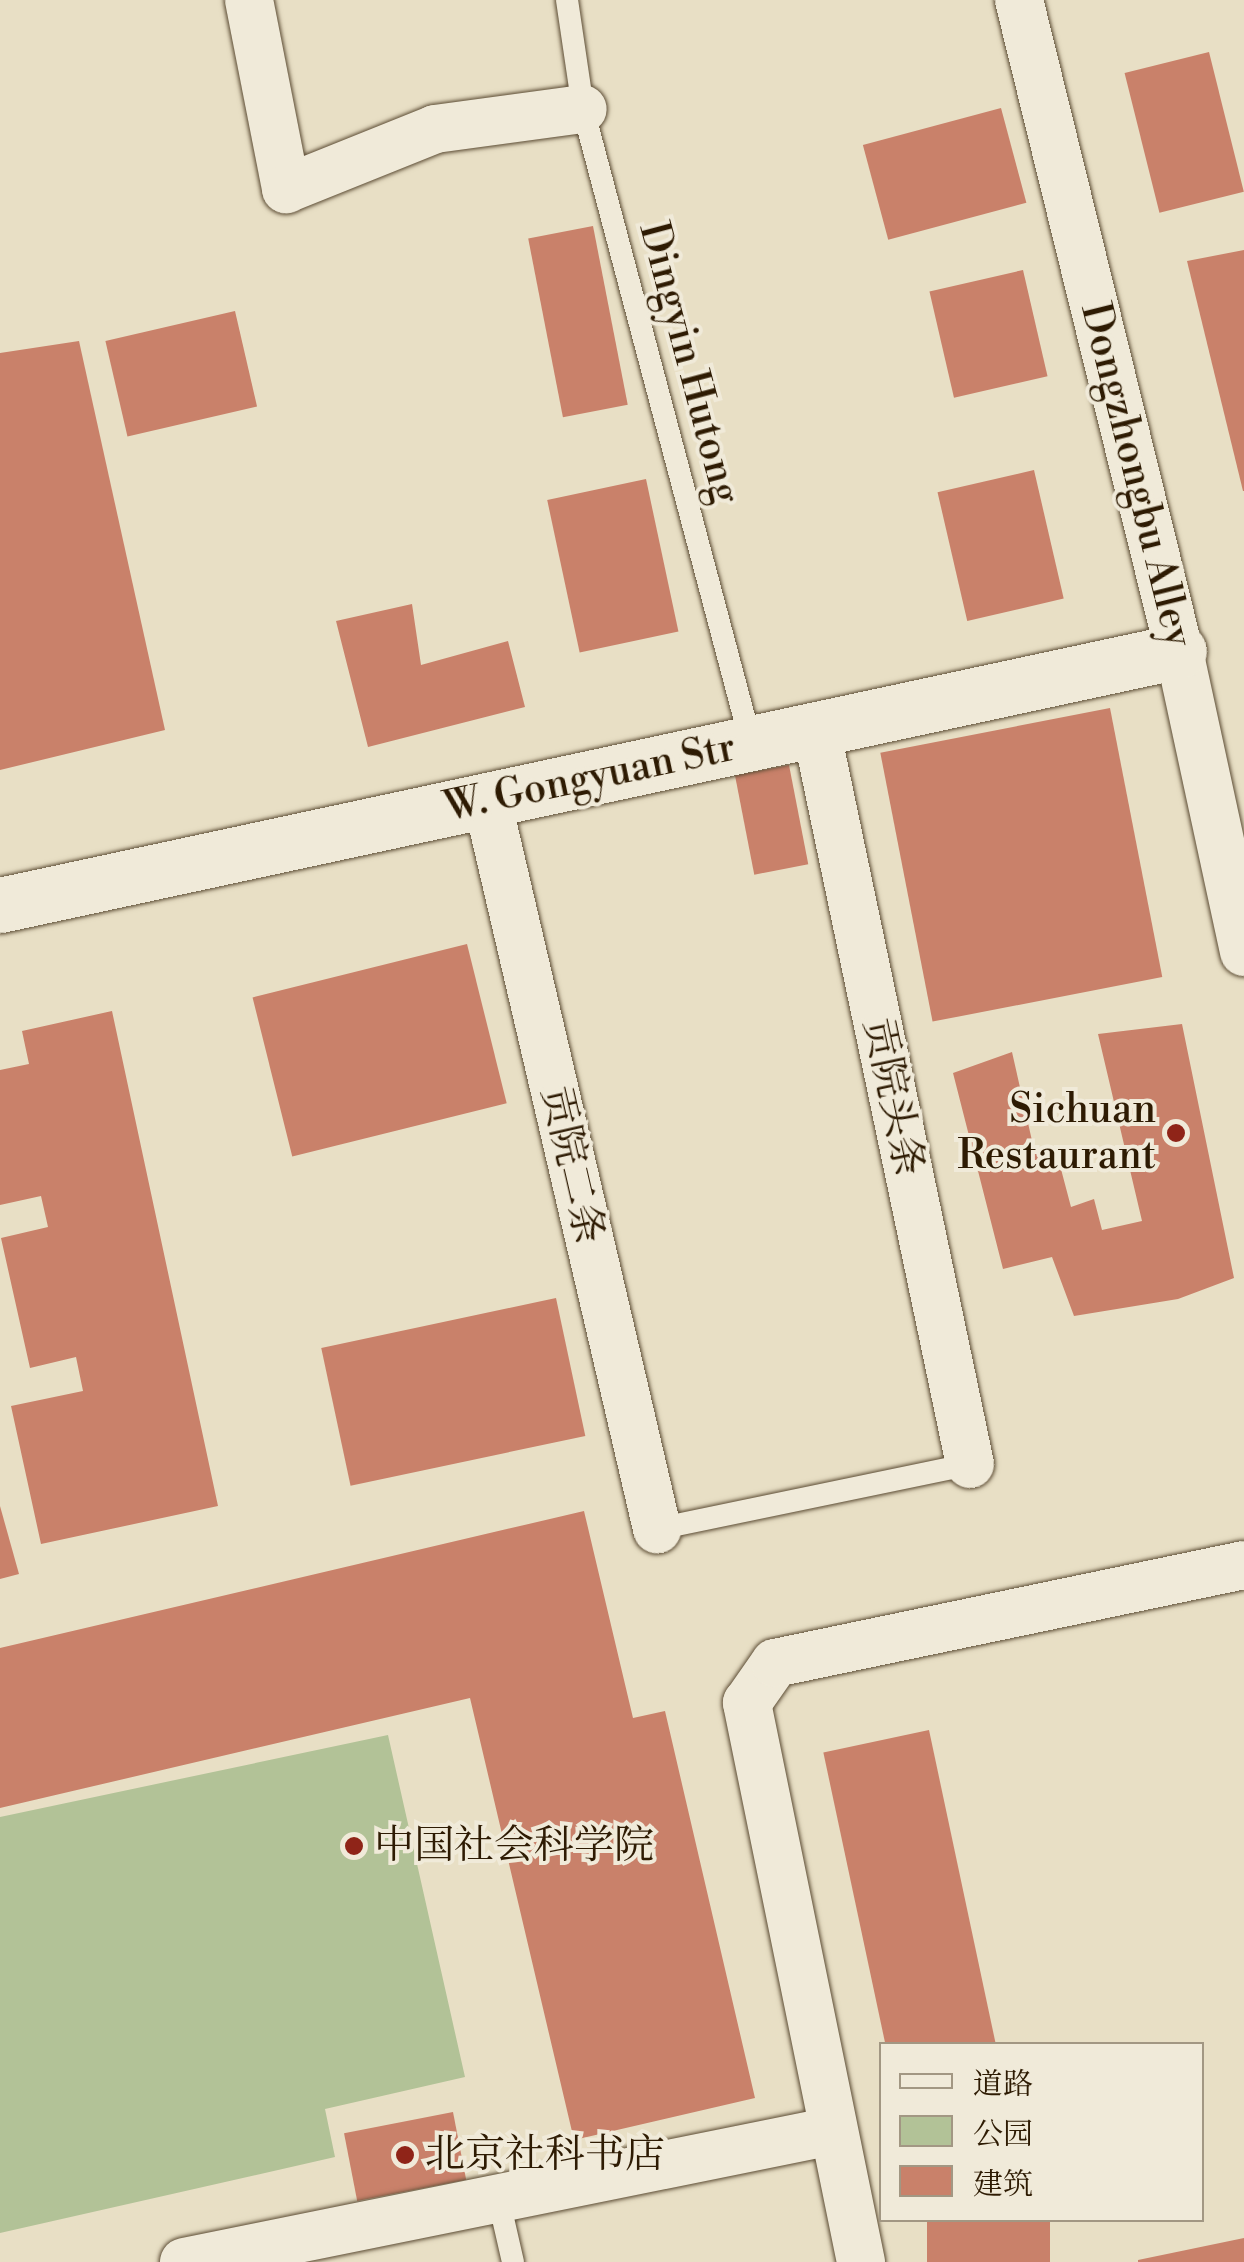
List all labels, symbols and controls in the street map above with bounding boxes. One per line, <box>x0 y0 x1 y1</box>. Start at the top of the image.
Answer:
street label: Dingyin Hutong <box>628 217 750 509</box>
street label: Dongzhongbu Alley <box>1070 298 1202 652</box>
street label: W. Gongyuan Str <box>440 724 740 832</box>
street label: 贡院头条 <box>853 1014 933 1180</box>
street label: 贡院二条 <box>531 1082 613 1248</box>
place label: Sichuan Restaurant <box>957 1086 1156 1180</box>
marker: Sichuan Restaurant <box>1165 1122 1187 1144</box>
place label: 中国社会科学院 <box>374 1822 654 1870</box>
marker: 中国社会科学院 <box>343 1835 365 1857</box>
legend <box>879 2042 1204 2222</box>
text: 道路 <box>973 2066 1033 2104</box>
text: 公园 <box>973 2116 1033 2154</box>
place label: 北京社科书店 <box>425 2131 665 2179</box>
marker: 北京社科书店 <box>394 2144 416 2166</box>
text: 建筑 <box>973 2166 1033 2204</box>

